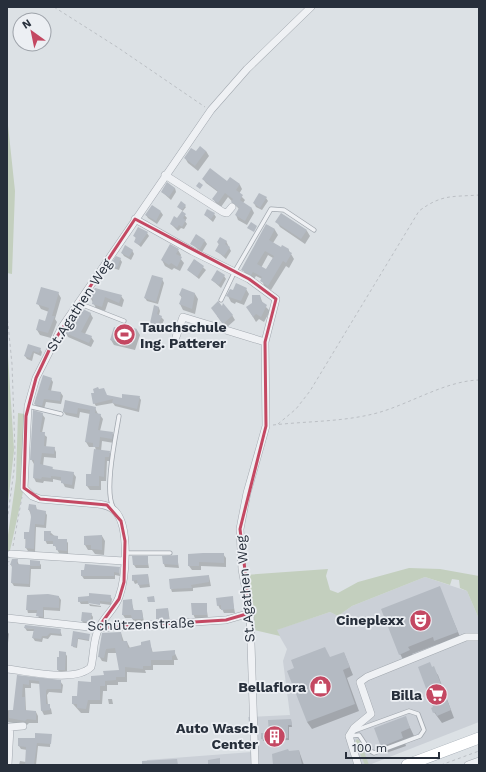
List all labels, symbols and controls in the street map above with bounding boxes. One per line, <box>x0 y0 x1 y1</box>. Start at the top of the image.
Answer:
north arrow <box>12 12 52 52</box>
text: N <box>20 16 34 32</box>
street label: St.Agathen Weg <box>43 255 115 354</box>
place label: Tauchschule Ing. Patterer <box>140 319 227 351</box>
sports icon: Tauchschule Ing. Patterer <box>111 322 137 348</box>
street label: St.Agathen Weg <box>232 534 258 643</box>
theatre icon: Cineplexx <box>407 607 433 633</box>
place label: Cineplexx <box>336 612 405 628</box>
street label: Schützenstraße <box>87 614 195 634</box>
shop icon: Bellaflora <box>308 674 334 700</box>
place label: Bellaflora <box>238 679 307 695</box>
supermarket icon: Billa <box>424 682 450 708</box>
place label: Billa <box>391 687 423 703</box>
place label: Auto Wasch Center <box>176 720 258 752</box>
building icon: Auto Wasch Center <box>261 723 287 749</box>
scale bar <box>346 734 439 760</box>
text: 100 m <box>352 741 387 755</box>

